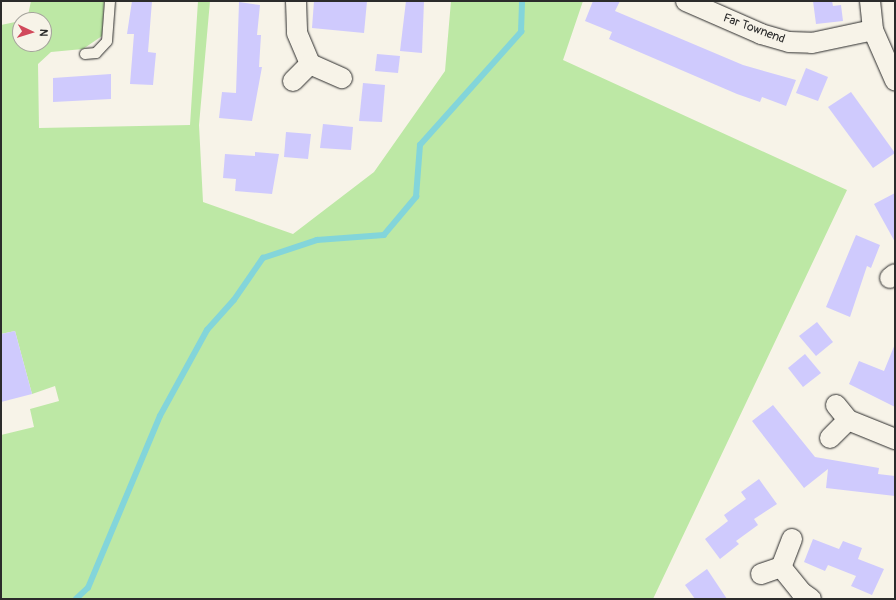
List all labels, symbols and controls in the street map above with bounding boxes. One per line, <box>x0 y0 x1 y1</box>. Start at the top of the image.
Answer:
street label: Far Townend <box>721 11 787 47</box>
north arrow <box>12 12 52 52</box>
text: N <box>37 29 50 37</box>

